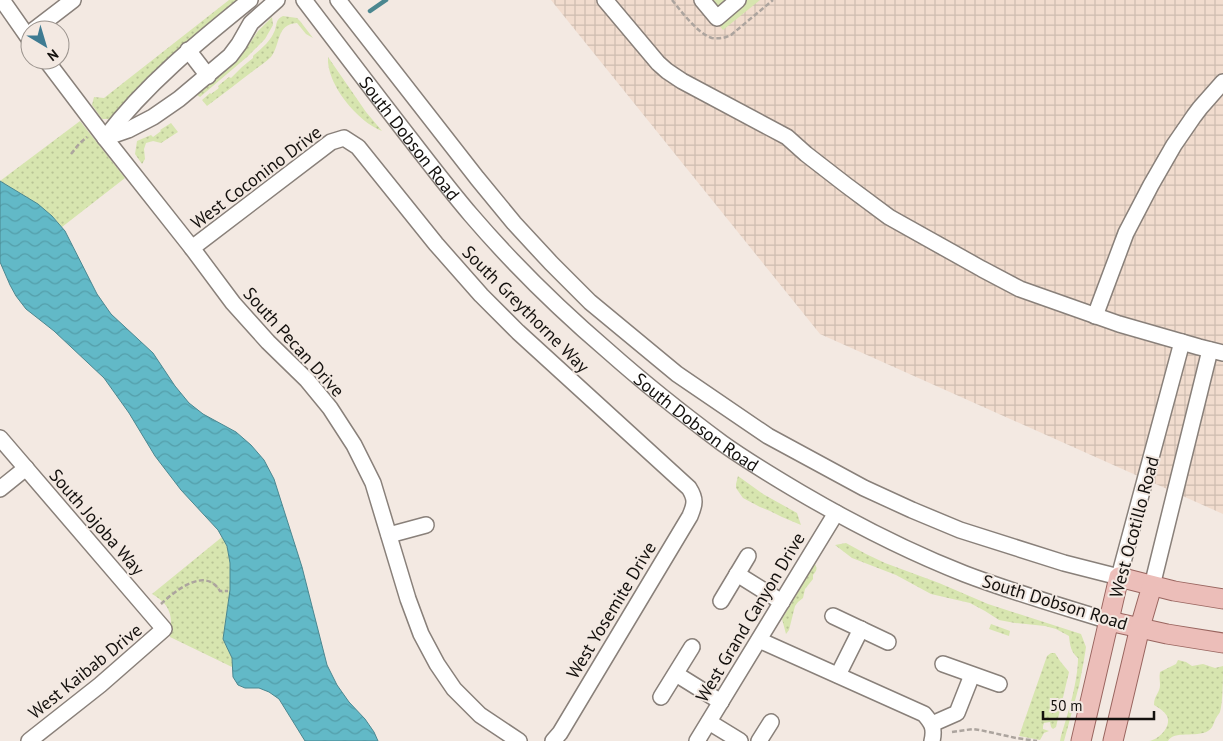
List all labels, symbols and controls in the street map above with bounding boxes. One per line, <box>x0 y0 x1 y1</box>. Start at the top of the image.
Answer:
north arrow <box>20 20 70 70</box>
text: N <box>44 45 62 65</box>
street label: South Dobson Road <box>355 71 465 205</box>
street label: West Coconino Drive <box>186 120 326 234</box>
street label: South Greythorne Way <box>458 241 595 378</box>
street label: South Pecan Drive <box>239 282 349 402</box>
street label: South Dobson Road <box>629 367 763 476</box>
street label: West Ocotillo Road <box>1104 454 1164 600</box>
street label: South Jojoba Way <box>44 464 150 580</box>
street label: West Grand Canyon Drive <box>690 528 810 706</box>
street label: West Yosemite Drive <box>561 537 661 683</box>
street label: South Dobson Road <box>980 569 1130 635</box>
street label: West Kaibab Drive <box>24 618 146 724</box>
scale bar <box>1043 688 1154 720</box>
text: 50 m <box>1050 696 1083 715</box>

